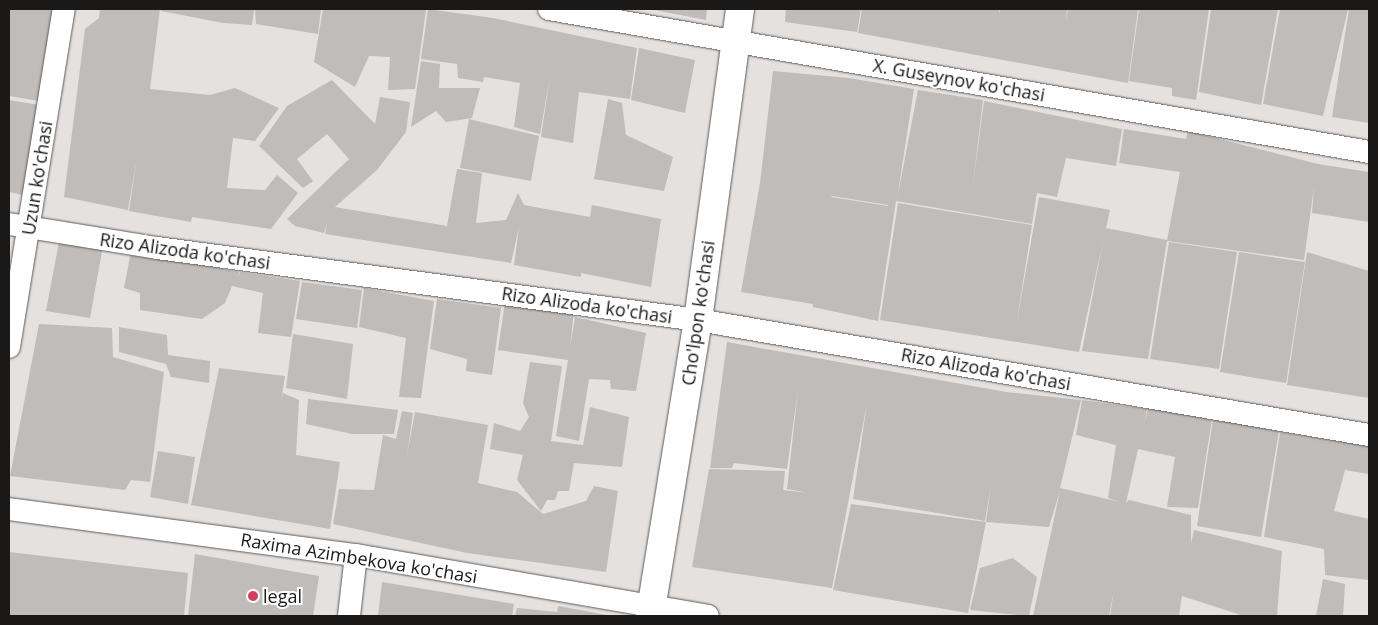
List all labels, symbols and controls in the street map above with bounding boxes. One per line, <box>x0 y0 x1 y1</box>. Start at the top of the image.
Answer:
street label: X. Guseynov ko'chasi <box>871 54 1047 106</box>
street label: Uzun ko'chasi <box>17 119 57 237</box>
street label: Rizo Alizoda ko'chasi <box>98 228 272 274</box>
street label: Cho'lpon ko'chasi <box>677 239 719 387</box>
street label: Rizo Alizoda ko'chasi <box>500 282 674 328</box>
street label: Rizo Alizoda ko'chasi <box>899 343 1073 395</box>
street label: Raxima Azimbekova ko'chasi <box>239 529 479 587</box>
place label: legal <box>263 585 302 607</box>
marker: legal <box>247 590 259 602</box>

